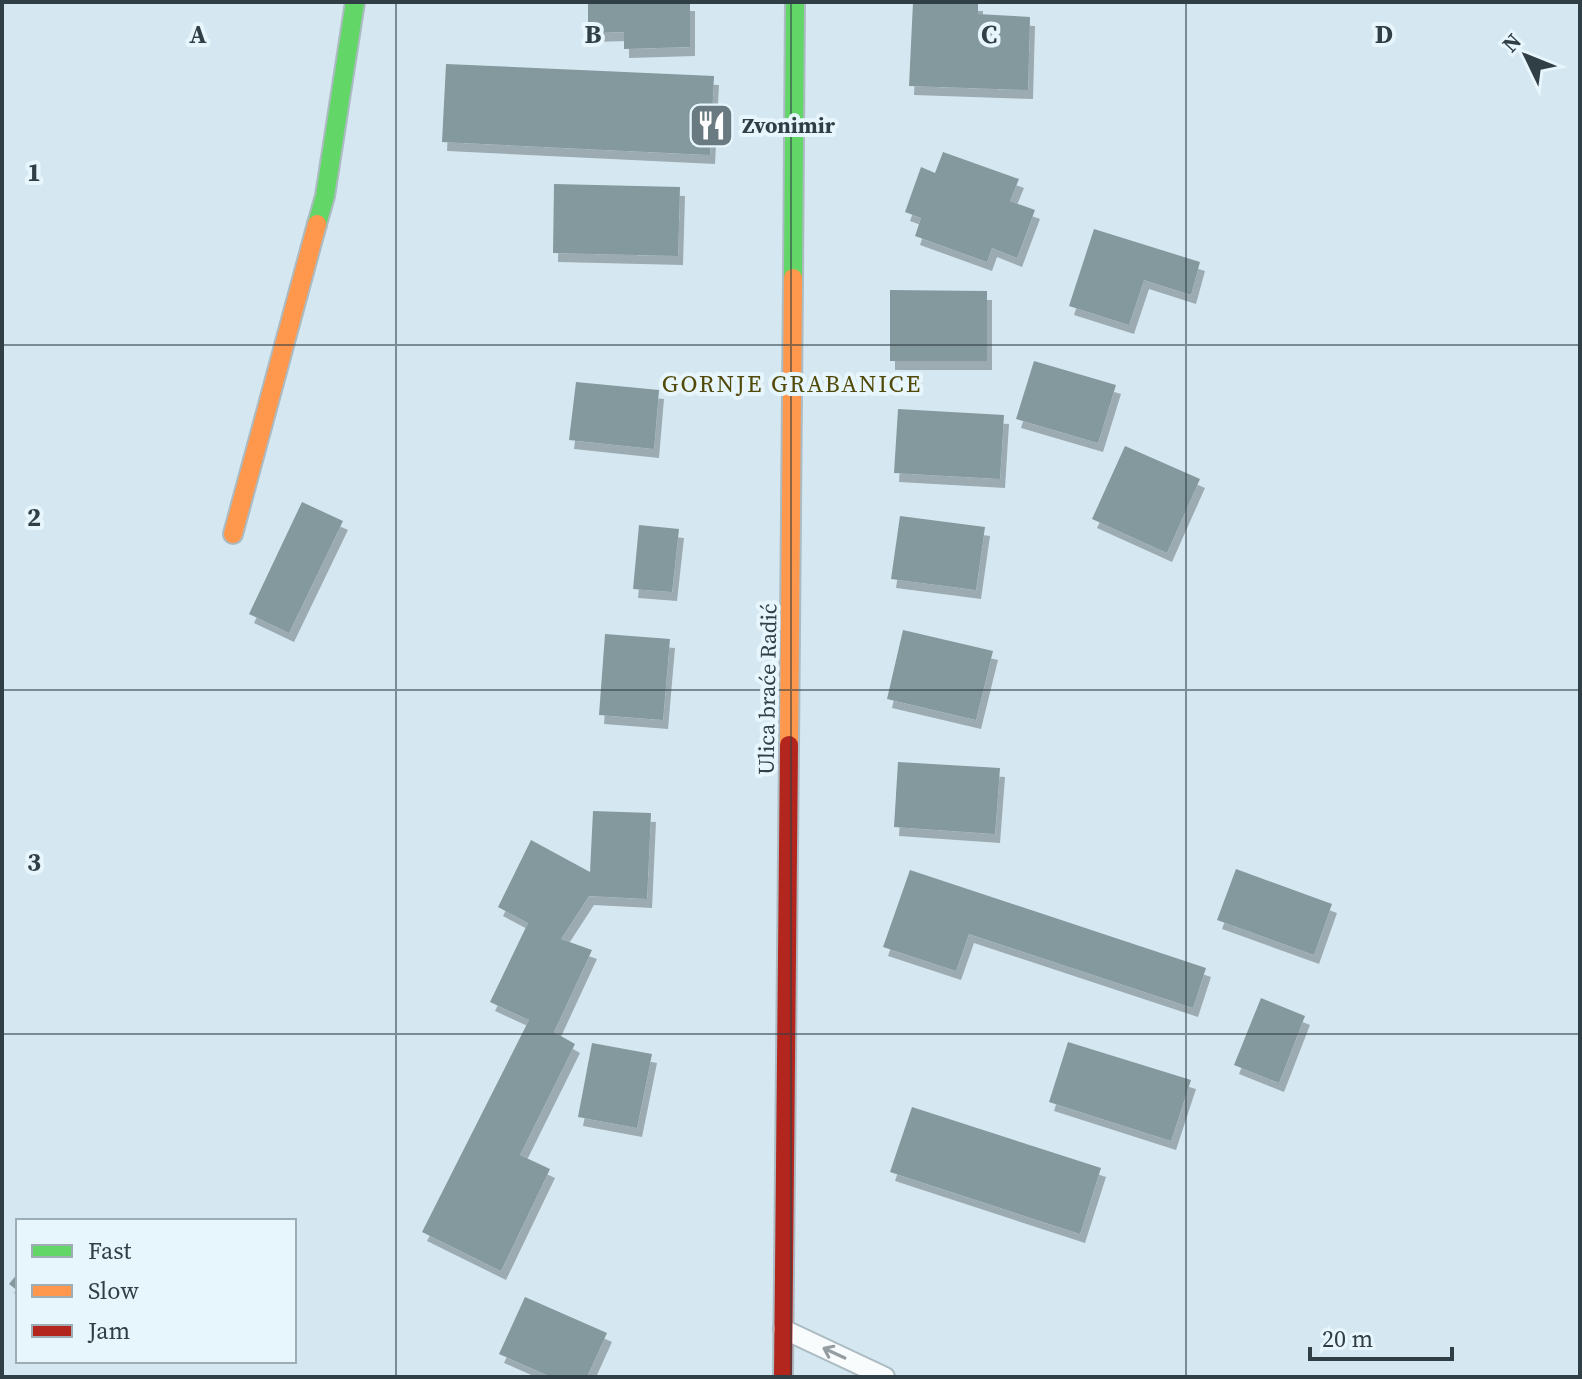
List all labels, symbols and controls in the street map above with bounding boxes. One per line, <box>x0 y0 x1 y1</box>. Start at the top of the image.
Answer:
text: A <box>189 16 207 52</box>
text: B <box>585 16 602 52</box>
text: C <box>981 16 997 52</box>
text: D <box>1375 16 1393 52</box>
north arrow <box>1486 16 1566 96</box>
text: N <box>1495 26 1528 58</box>
restaurant icon: Zvonimir <box>687 101 735 149</box>
place label: Zvonimir <box>742 110 836 140</box>
text: 1 <box>27 154 41 190</box>
district label: GORNJE GRABANICE <box>662 367 922 400</box>
text: 2 <box>27 499 41 535</box>
street label: Ulica braće Radić <box>751 603 783 775</box>
text: 3 <box>27 844 41 880</box>
legend <box>16 1219 296 1363</box>
text: Fast <box>88 1234 132 1267</box>
text: Slow <box>88 1274 139 1307</box>
scale bar <box>1310 1311 1452 1361</box>
text: Jam <box>87 1314 130 1347</box>
text: 20 m <box>1322 1322 1373 1355</box>
one-way arrow <box>822 1345 846 1360</box>

